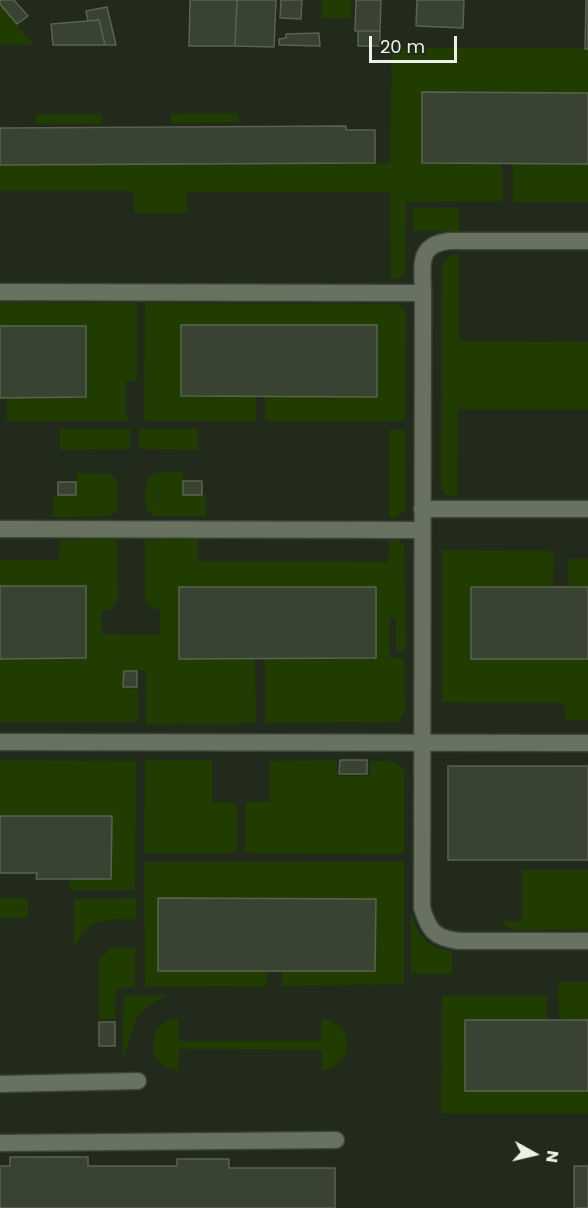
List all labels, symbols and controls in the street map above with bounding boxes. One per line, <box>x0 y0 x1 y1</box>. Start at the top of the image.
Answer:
scale bar <box>372 24 460 62</box>
text: 20 m <box>380 34 425 59</box>
north arrow <box>504 1124 564 1184</box>
text: N <box>540 1149 565 1164</box>

